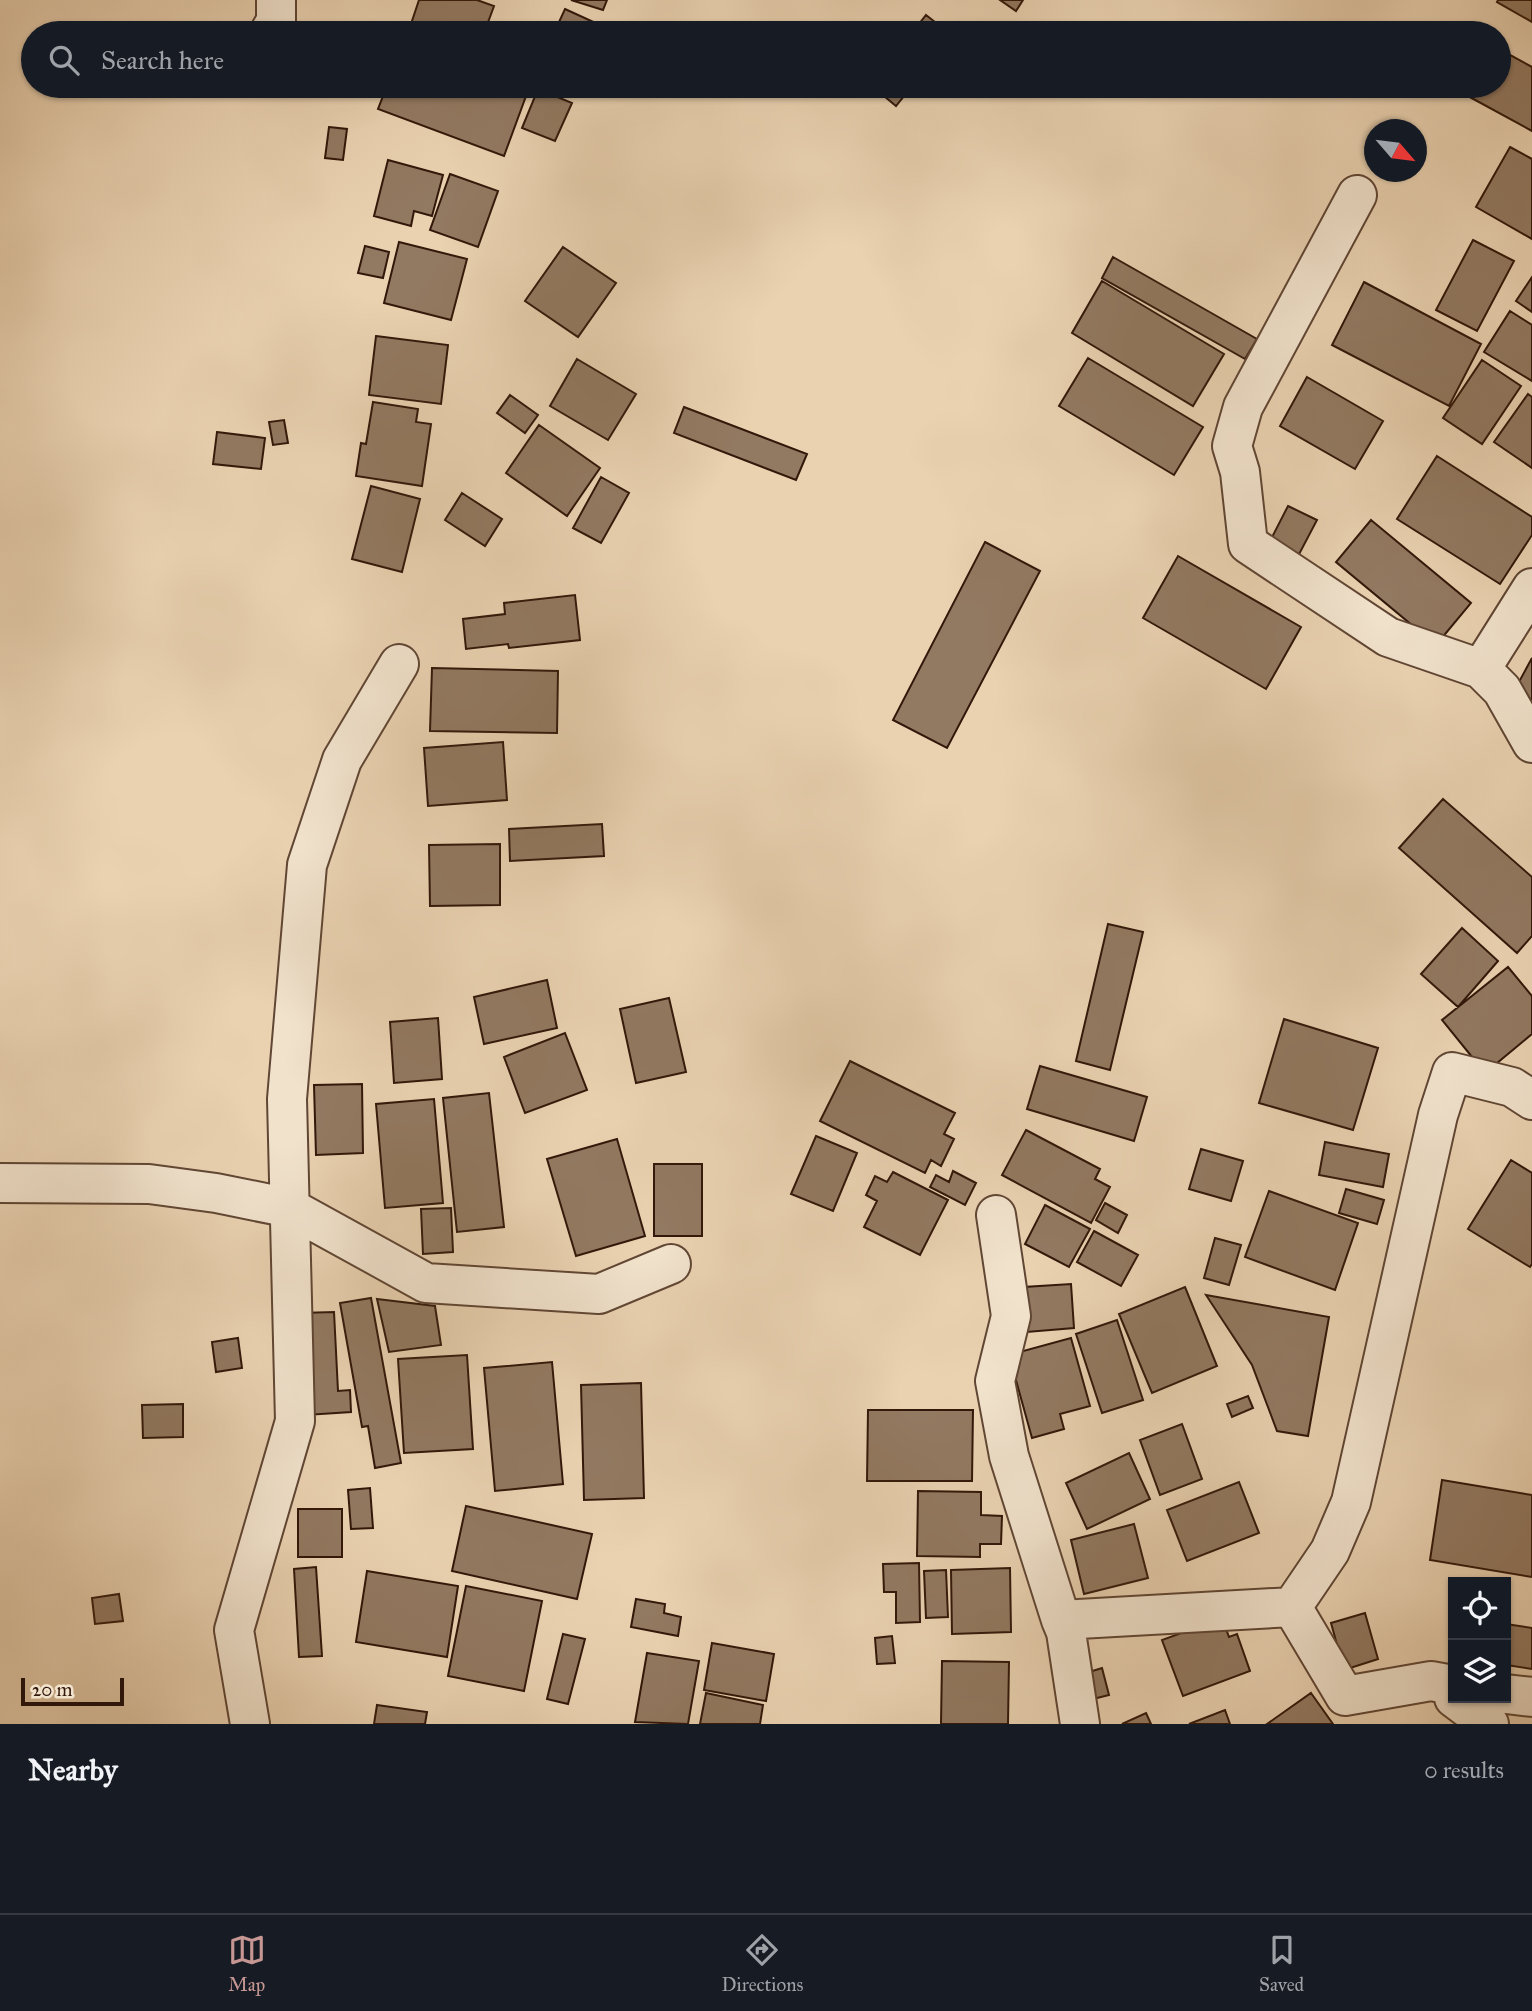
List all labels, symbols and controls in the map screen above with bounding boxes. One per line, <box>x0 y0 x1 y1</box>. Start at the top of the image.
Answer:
search box <box>21 21 1511 98</box>
icon: search <box>45 41 83 79</box>
text: Search here <box>101 44 224 76</box>
north arrow <box>1364 119 1427 182</box>
map controls <box>1448 1577 1511 1703</box>
button: locate <box>1448 1577 1511 1640</box>
button: layers <box>1448 1640 1511 1703</box>
scale bar <box>21 1675 124 1707</box>
text: 20 m <box>32 1678 73 1701</box>
text: Nearby <box>28 1752 118 1788</box>
text: 0 results <box>1424 1756 1504 1784</box>
tab: Map <box>228 1931 266 1996</box>
tab: Directions <box>721 1931 803 1996</box>
tab: Saved <box>1259 1931 1304 1996</box>

